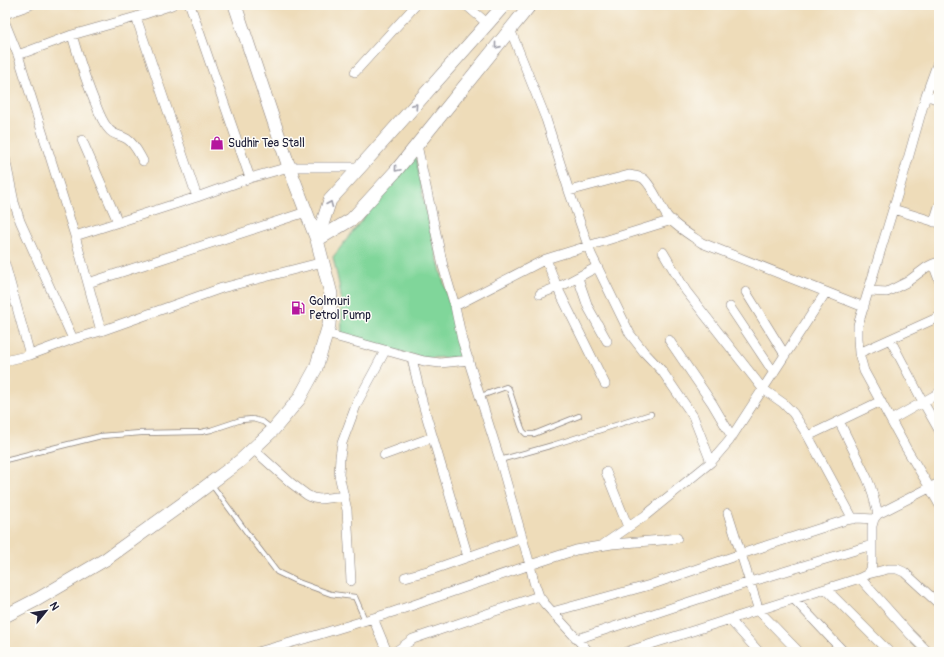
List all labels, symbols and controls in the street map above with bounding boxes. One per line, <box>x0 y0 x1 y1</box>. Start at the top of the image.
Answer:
one-way arrow <box>494 41 501 49</box>
one-way arrow <box>410 103 418 111</box>
shop icon: Sudhir Tea Stall <box>209 135 225 151</box>
place label: Sudhir Tea Stall <box>228 136 305 151</box>
one-way arrow <box>395 164 402 171</box>
one-way arrow <box>325 200 333 207</box>
place label: Golmuri Petrol Pump <box>309 294 371 323</box>
fuel station icon: Golmuri Petrol Pump <box>290 300 306 316</box>
north arrow <box>26 591 66 631</box>
text: N <box>47 600 62 613</box>

